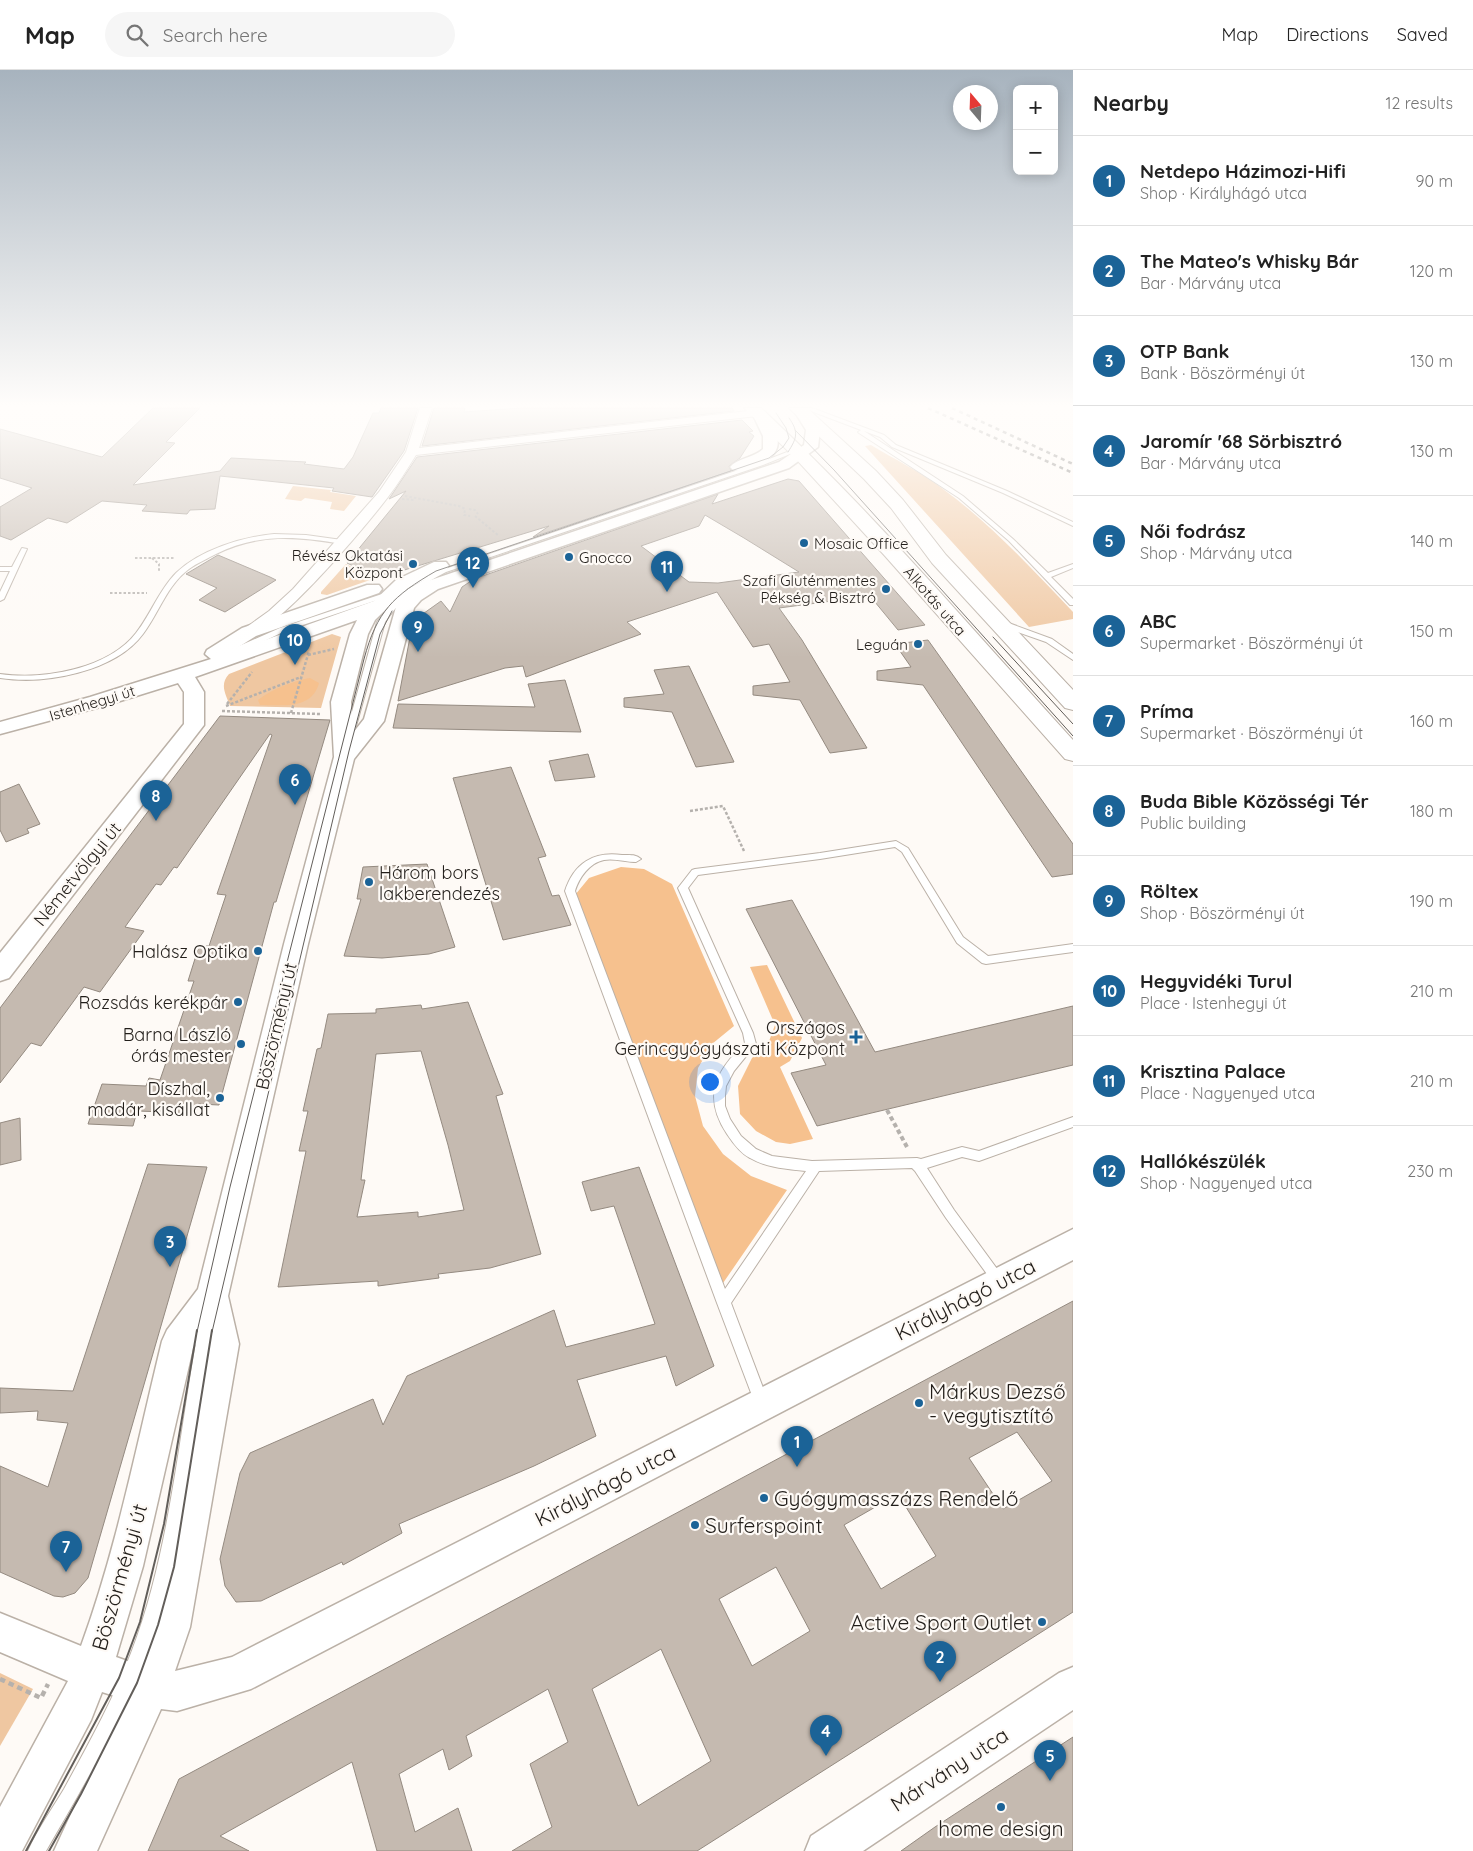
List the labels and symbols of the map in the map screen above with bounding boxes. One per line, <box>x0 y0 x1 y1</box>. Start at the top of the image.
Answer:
north arrow <box>953 85 998 130</box>
place label: Mosaic Office <box>814 534 909 553</box>
marker: Mosaic Office <box>798 537 810 549</box>
place label: Révész Oktatási Központ <box>292 546 403 582</box>
pin: 12 <box>457 547 489 588</box>
place label: Gnocco <box>579 548 632 567</box>
marker: Gnocco <box>563 551 575 563</box>
pin: 11 <box>651 551 683 592</box>
marker: Révész Oktatási Központ <box>407 558 419 570</box>
street label: Alkotás utca <box>900 562 970 640</box>
place label: Szafi Gluténmentes Pékség & Bisztró <box>743 571 876 607</box>
marker: Szafi Gluténmentes Pékség & Bisztró <box>880 583 892 595</box>
pin: 9 <box>402 611 434 652</box>
pin: 10 <box>279 624 311 665</box>
place label: Leguán <box>856 635 908 654</box>
marker: Leguán <box>912 638 924 650</box>
street label: Istenhegyi út <box>47 681 137 725</box>
pin: 6 <box>279 764 311 805</box>
pin: 8 <box>140 780 172 821</box>
street label: Németvölgyi út <box>28 817 126 931</box>
place label: Három bors lakberendezés <box>379 861 500 905</box>
marker: Három bors lakberendezés <box>363 876 375 888</box>
place label: Halász Optika <box>132 940 248 963</box>
marker: Halász Optika <box>252 945 264 957</box>
street label: Böszörményi út <box>250 960 302 1092</box>
place label: Rozsdás kerékpár <box>79 991 228 1014</box>
marker: Rozsdás kerékpár <box>232 996 244 1008</box>
place label: Országos Gerincgyógyászati Központ <box>615 1016 845 1060</box>
place label: Barna László órás mester <box>123 1023 231 1067</box>
marker: Országos Gerincgyógyászati Központ <box>849 1030 863 1044</box>
marker: Barna László órás mester <box>235 1038 247 1050</box>
your location <box>697 1069 723 1095</box>
place label: Díszhal, madár, kisállat <box>87 1077 210 1121</box>
marker: Díszhal, madár, kisállat <box>214 1092 226 1104</box>
pin: 3 <box>154 1226 186 1267</box>
street label: Királyhágó utca <box>890 1252 1040 1346</box>
place label: Márkus Dezső - vegytisztító <box>929 1378 1066 1428</box>
marker: Márkus Dezső - vegytisztító <box>913 1397 925 1409</box>
pin: 1 <box>781 1426 813 1467</box>
street label: Királyhágó utca <box>530 1438 680 1532</box>
place label: Gyógymasszázs Rendelő <box>774 1485 1018 1511</box>
marker: Gyógymasszázs Rendelő <box>758 1492 770 1504</box>
street label: Böszörményi út <box>86 1501 152 1653</box>
place label: Surferspoint <box>705 1512 823 1538</box>
marker: Surferspoint <box>689 1519 701 1531</box>
pin: 7 <box>50 1531 82 1572</box>
place label: Active Sport Outlet <box>850 1609 1032 1635</box>
marker: Active Sport Outlet <box>1036 1616 1048 1628</box>
pin: 2 <box>924 1641 956 1682</box>
pin: 4 <box>810 1715 842 1756</box>
street label: Márvány utca <box>885 1721 1013 1817</box>
pin: 5 <box>1034 1740 1066 1781</box>
marker: home design <box>995 1801 1007 1813</box>
place label: home design <box>938 1815 1064 1841</box>

